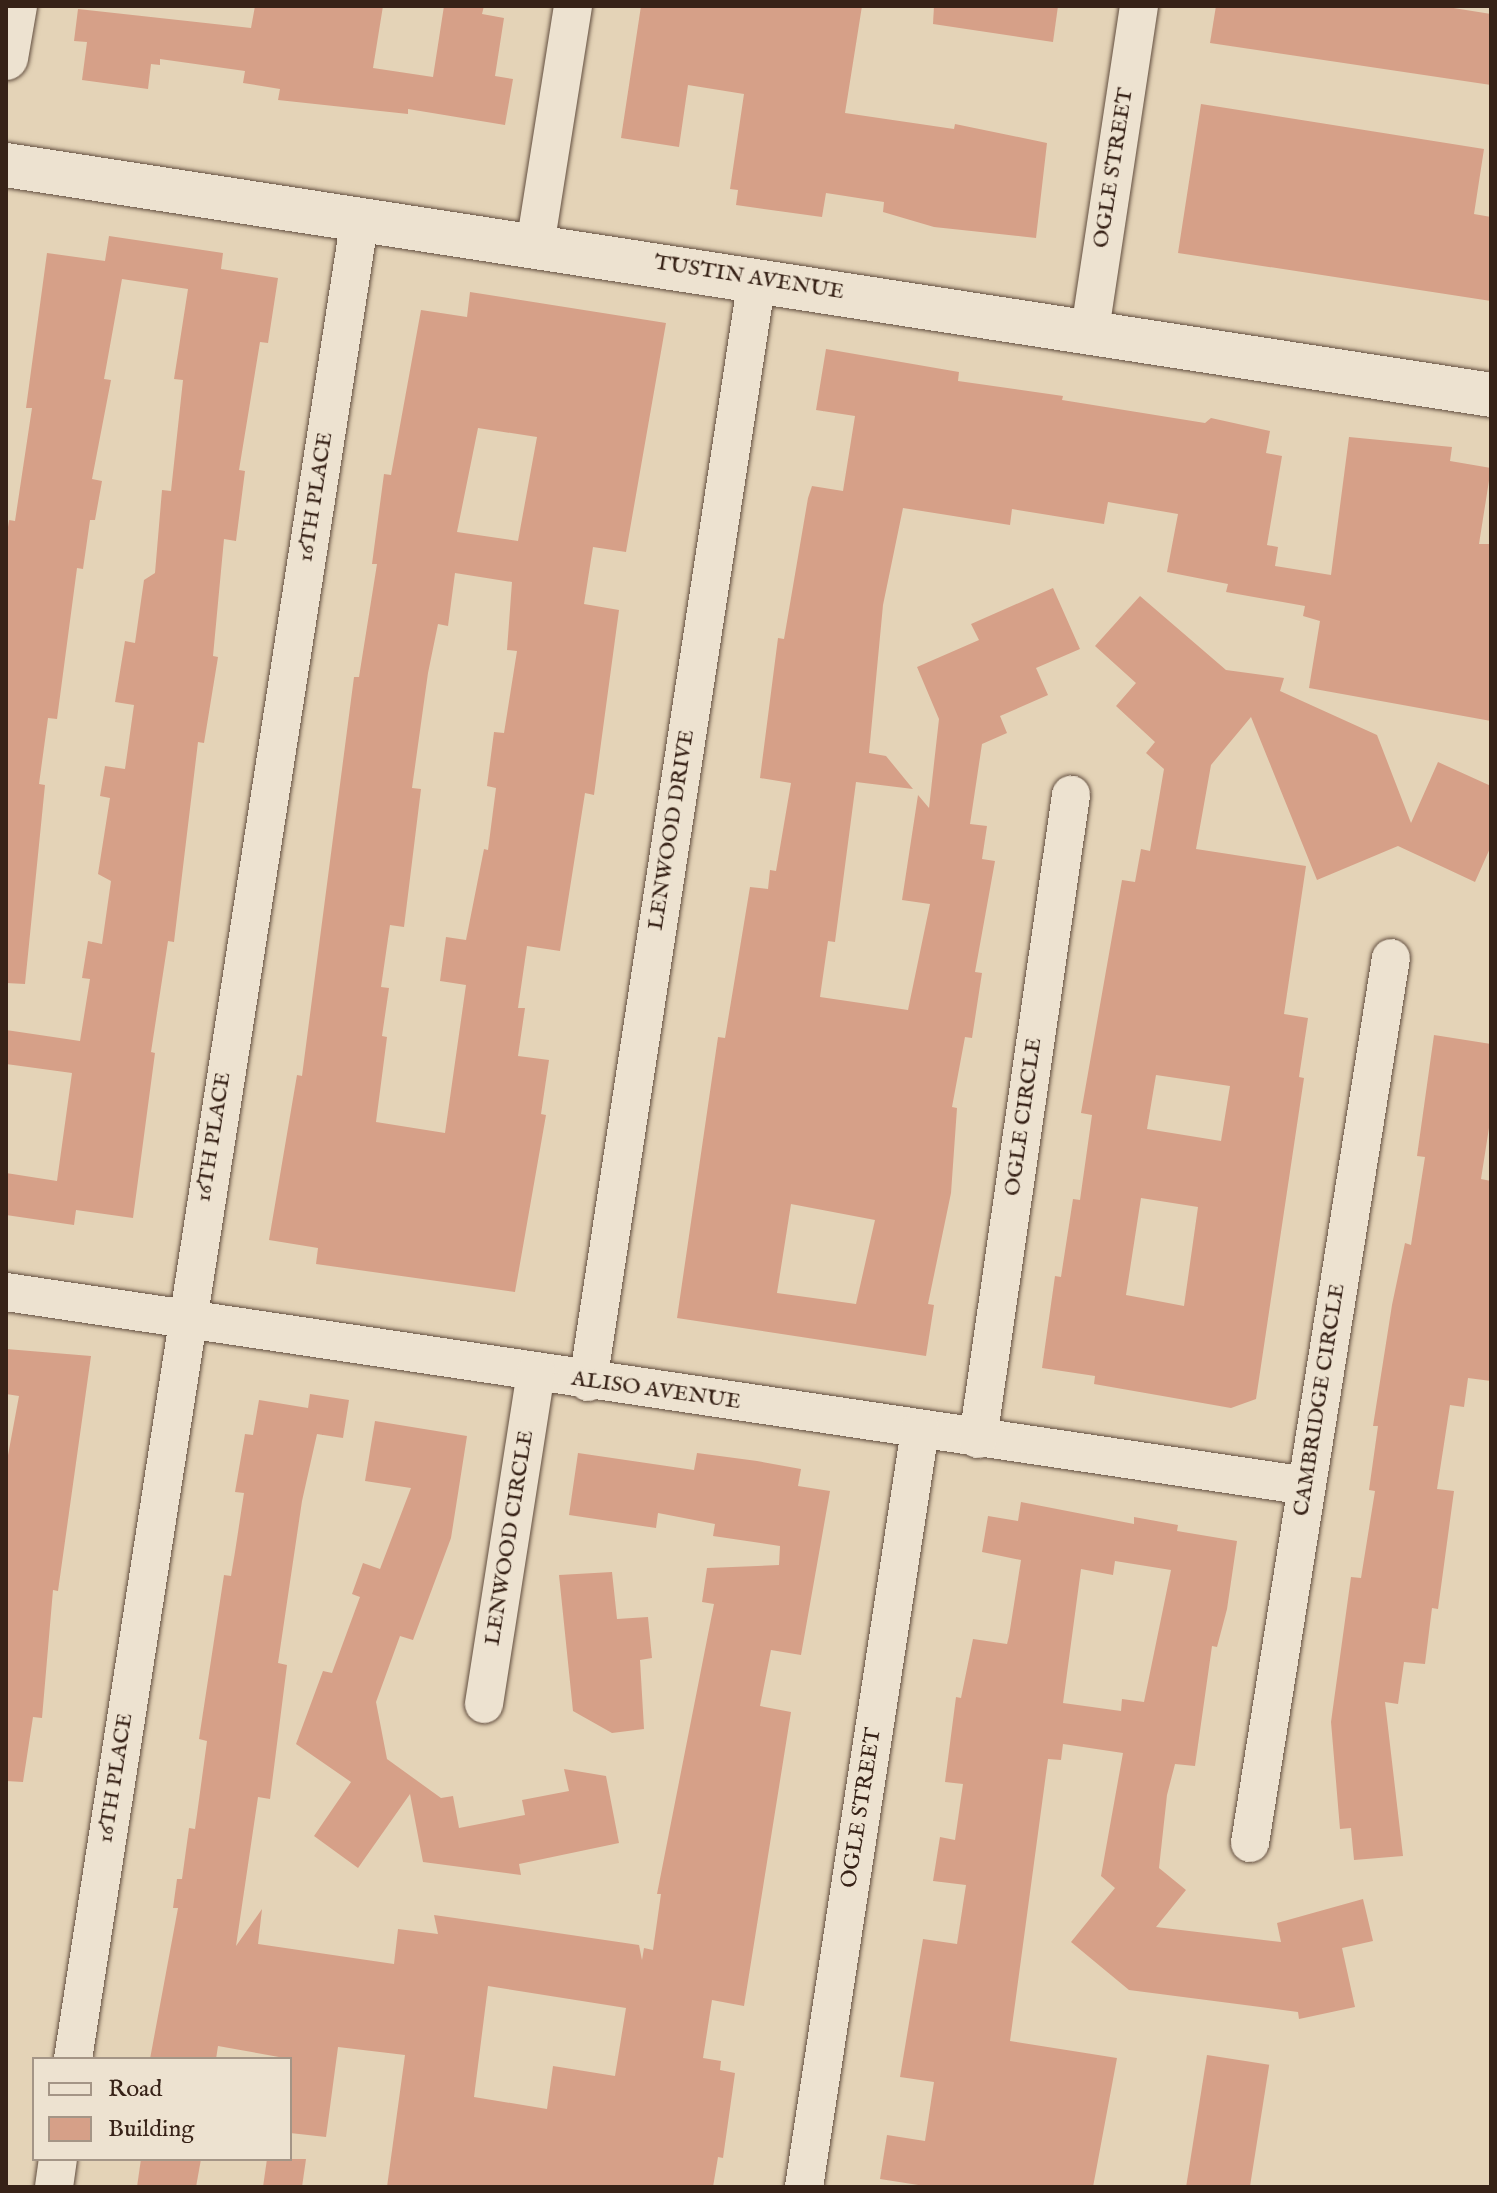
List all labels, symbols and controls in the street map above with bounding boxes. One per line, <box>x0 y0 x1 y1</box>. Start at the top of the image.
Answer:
street label: OGLE STREET <box>1088 86 1140 250</box>
street label: TUSTIN AVENUE <box>652 250 846 306</box>
street label: 16TH PLACE <box>293 430 339 564</box>
street label: LENWOOD DRIVE <box>643 728 701 932</box>
street label: OGLE CIRCLE <box>1000 1036 1048 1198</box>
street label: 16TH PLACE <box>191 1070 237 1204</box>
street label: CAMBRIDGE CIRCLE <box>1289 1282 1351 1518</box>
street label: ALISO AVENUE <box>570 1366 742 1416</box>
street label: LENWOOD CIRCLE <box>480 1429 540 1647</box>
street label: 16TH PLACE <box>93 1711 139 1845</box>
street label: OGLE STREET <box>836 1726 888 1890</box>
legend <box>32 2057 292 2161</box>
text: Road <box>108 2074 162 2105</box>
text: Building <box>108 2114 194 2145</box>

